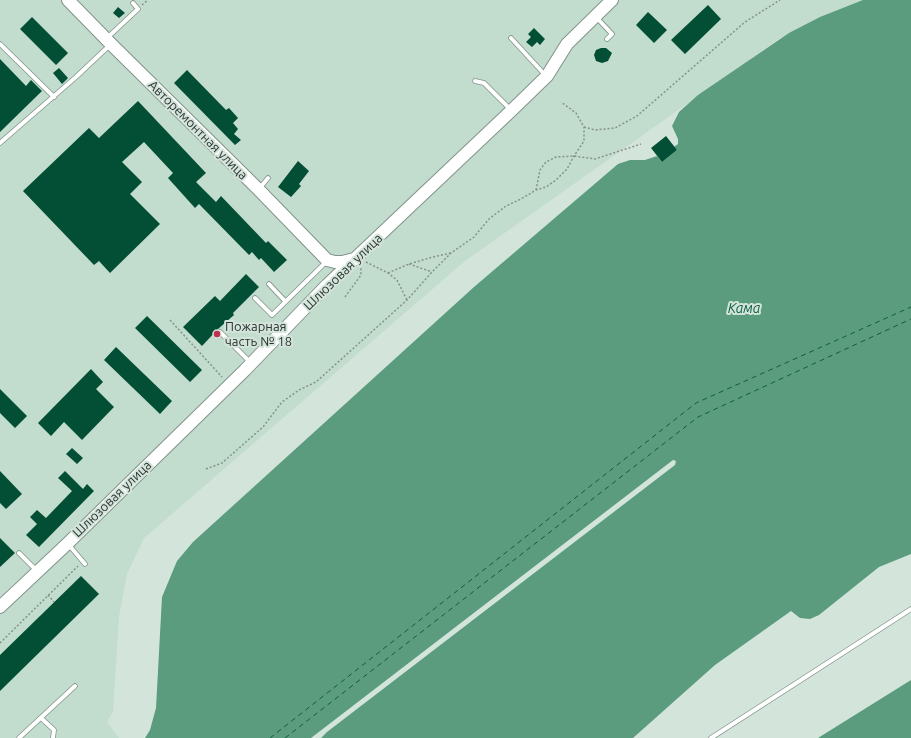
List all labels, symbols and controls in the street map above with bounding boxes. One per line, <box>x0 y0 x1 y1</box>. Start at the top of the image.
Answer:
street label: Авторемонтная улица <box>145 77 251 183</box>
street label: Шлюзовая улица <box>300 230 386 314</box>
water label: Кама <box>728 300 760 316</box>
place label: Пожарная часть № 18 <box>225 319 292 350</box>
marker: Пожарная часть № 18 <box>212 329 222 339</box>
street label: Шлюзовая улица <box>69 457 155 541</box>

